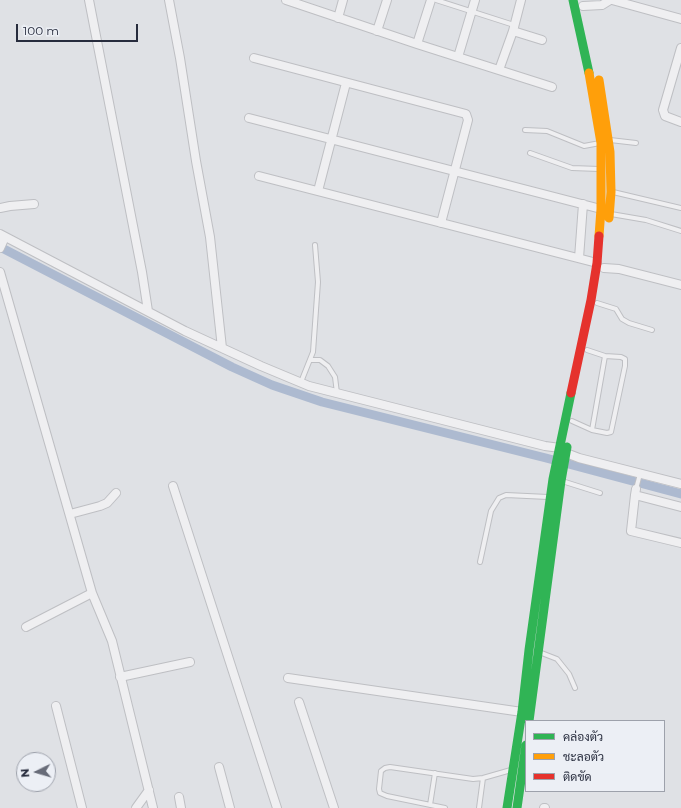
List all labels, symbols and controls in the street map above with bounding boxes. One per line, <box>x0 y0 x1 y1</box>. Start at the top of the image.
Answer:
scale bar <box>18 16 140 42</box>
text: 100 m <box>23 23 59 38</box>
legend <box>525 720 665 792</box>
text: คล่องตัว <box>563 729 603 744</box>
text: ชะลอตัว <box>563 749 604 764</box>
north arrow <box>16 752 56 792</box>
text: N <box>18 768 32 778</box>
text: ติดขัด <box>563 769 592 784</box>

